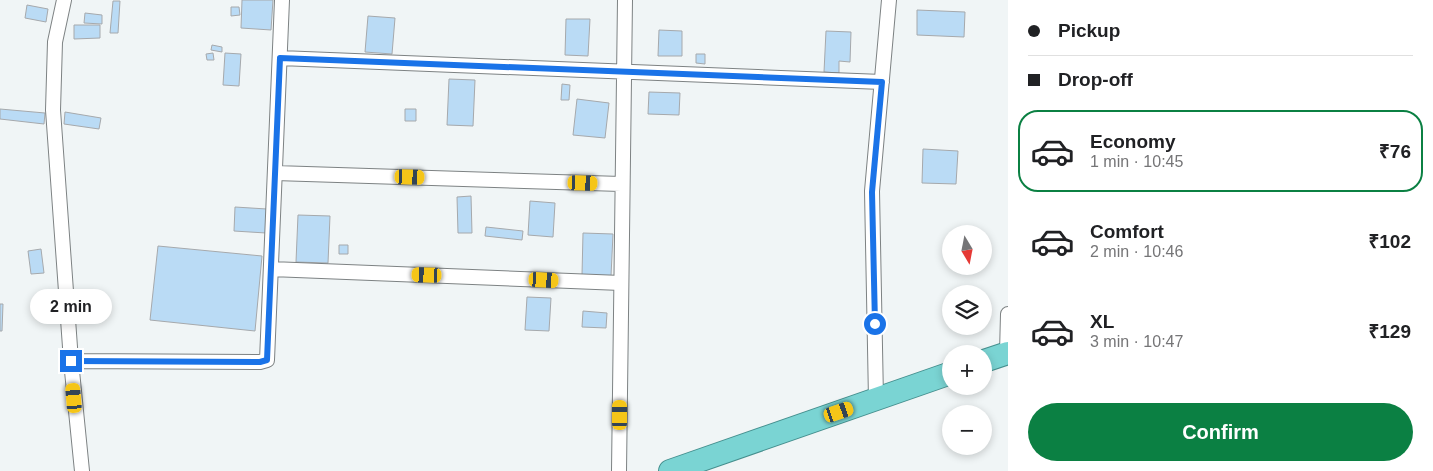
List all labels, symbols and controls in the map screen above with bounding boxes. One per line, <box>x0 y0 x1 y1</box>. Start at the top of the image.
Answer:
text: Pickup <box>1058 20 1120 41</box>
text: Drop-off <box>1058 69 1133 90</box>
icon: car <box>1030 129 1075 174</box>
text: Economy <box>1090 131 1176 152</box>
text: ₹76 <box>1379 141 1411 162</box>
text: 1 min · 10:45 <box>1090 153 1183 170</box>
car <box>394 169 425 185</box>
car <box>567 175 598 191</box>
icon: car <box>1030 219 1075 264</box>
text: Comfort <box>1090 221 1164 242</box>
north arrow <box>942 225 992 275</box>
map controls <box>942 225 992 455</box>
text: ₹102 <box>1368 231 1411 252</box>
text: 2 min · 10:46 <box>1090 243 1183 260</box>
car <box>411 267 442 283</box>
car <box>528 272 559 288</box>
button: layers <box>942 285 992 335</box>
callout: 2 min <box>30 288 112 324</box>
text: 2 min <box>50 298 92 315</box>
icon: car <box>1030 309 1075 354</box>
text: XL <box>1090 311 1114 332</box>
route start <box>864 313 886 335</box>
text: ₹129 <box>1368 321 1411 342</box>
text: 3 min · 10:47 <box>1090 333 1183 350</box>
button: + <box>942 345 992 395</box>
route end <box>60 350 82 372</box>
car <box>65 382 82 414</box>
car <box>612 400 627 430</box>
car <box>822 400 855 424</box>
button: Confirm <box>1028 403 1413 461</box>
button: − <box>942 405 992 455</box>

